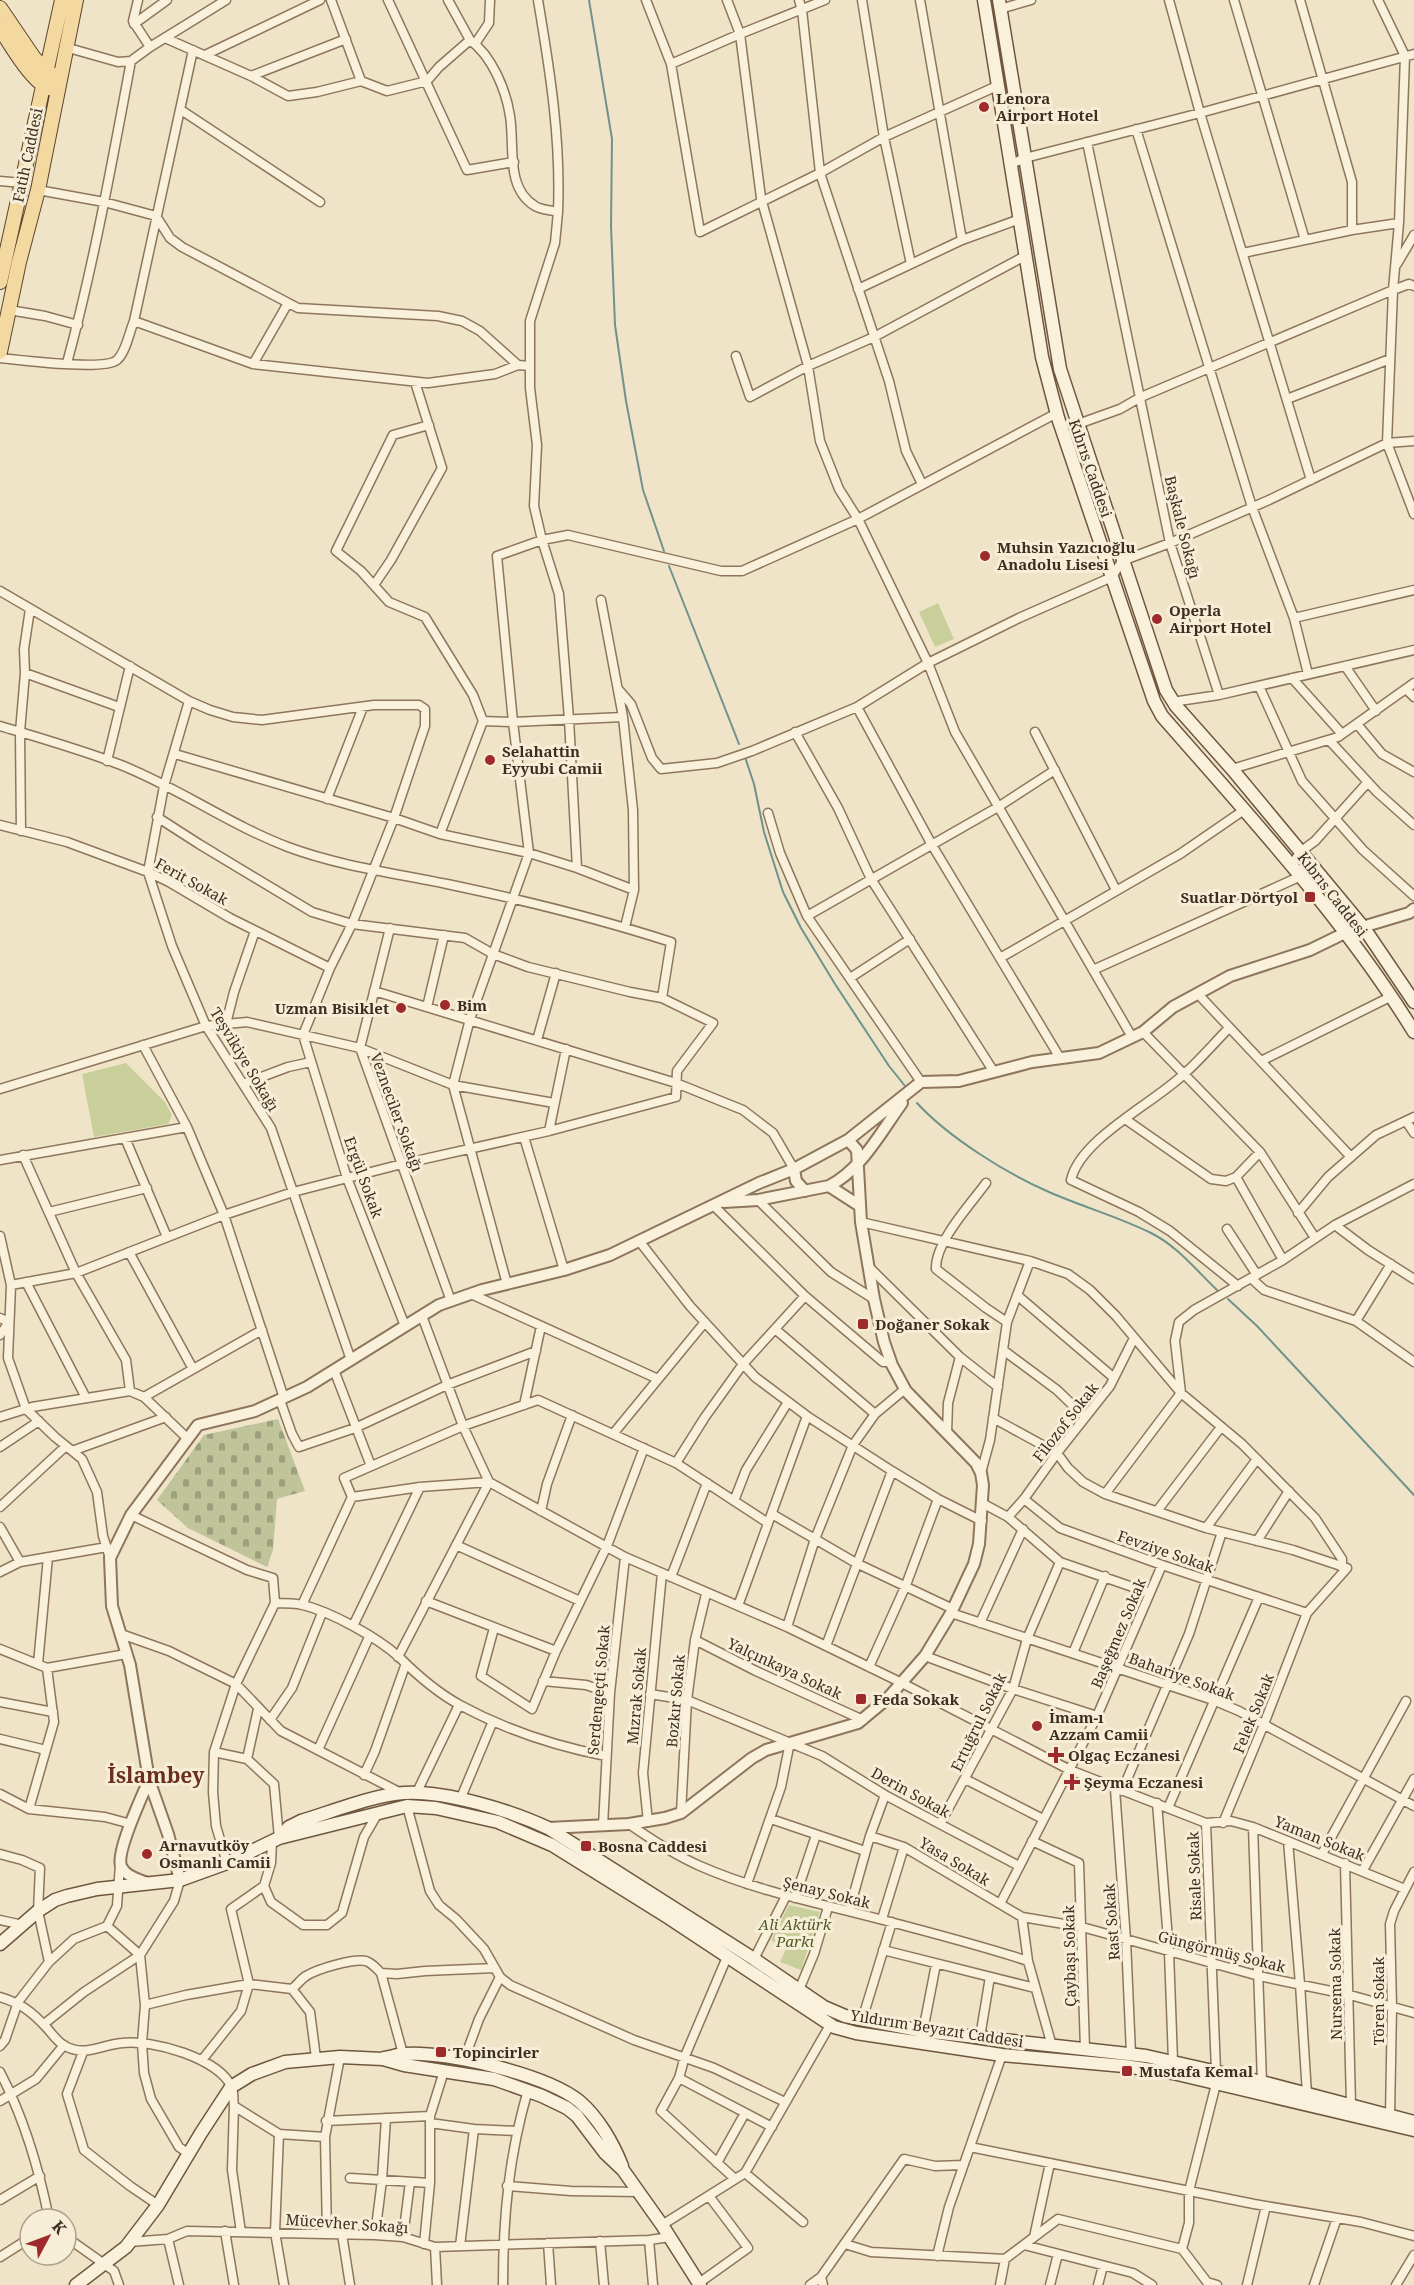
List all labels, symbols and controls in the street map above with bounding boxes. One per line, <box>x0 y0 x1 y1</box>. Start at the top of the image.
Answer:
place label: Lenora Airport Hotel <box>996 88 1099 125</box>
marker: Lenora Airport Hotel <box>977 100 991 114</box>
street label: Fatih Caddesi <box>7 106 47 204</box>
street label: Kıbrıs Caddesi <box>1065 416 1117 520</box>
street label: Başkale Sokağı <box>1161 473 1206 581</box>
place label: Muhsin Yazıcıoğlu Anadolu Lisesi <box>997 537 1135 574</box>
marker: Muhsin Yazıcıoğlu Anadolu Lisesi <box>978 549 992 563</box>
place label: Operla Airport Hotel <box>1169 600 1272 637</box>
marker: Operla Airport Hotel <box>1150 612 1164 626</box>
place label: Selahattin Eyyubi Camii <box>502 741 603 778</box>
marker: Selahattin Eyyubi Camii <box>483 753 497 767</box>
street label: Kıbrıs Caddesi <box>1293 847 1373 941</box>
street label: Ferit Sokak <box>152 853 232 909</box>
place label: Suatlar Dörtyol <box>1180 887 1299 907</box>
marker: Suatlar Dörtyol <box>1303 890 1317 904</box>
place label: Bim <box>457 995 487 1015</box>
place label: Uzman Bisiklet <box>275 998 389 1018</box>
marker: Bim <box>438 998 452 1012</box>
marker: Uzman Bisiklet <box>394 1001 408 1015</box>
street label: Teşvikiye Sokağı <box>206 1003 284 1115</box>
street label: Vezneciler Sokağı <box>366 1050 428 1174</box>
street label: Ergül Sokak <box>340 1133 388 1221</box>
place label: Doğaner Sokak <box>875 1314 990 1334</box>
marker: Doğaner Sokak <box>856 1317 870 1331</box>
street label: Filozof Sokak <box>1028 1378 1102 1466</box>
street label: Fevziye Sokak <box>1115 1525 1217 1577</box>
street label: Başeğmez Sokak <box>1086 1575 1150 1691</box>
street label: Serdengeçti Sokak <box>582 1624 614 1756</box>
street label: Yalçınkaya Sokak <box>724 1632 846 1703</box>
street label: Mızrak Sokak <box>622 1646 650 1745</box>
street label: Bahariye Sokak <box>1126 1648 1238 1705</box>
street label: Bozkır Sokak <box>661 1653 689 1748</box>
street label: Ertuğrul Sokak <box>946 1669 1011 1775</box>
street label: Felek Sokak <box>1228 1670 1278 1756</box>
place label: Feda Sokak <box>873 1689 959 1709</box>
marker: Feda Sokak <box>854 1692 868 1706</box>
place label: İmam-ı Azzam Camii <box>1049 1707 1149 1744</box>
marker: İmam-ı Azzam Camii <box>1030 1719 1044 1733</box>
place label: Olgaç Eczanesi <box>1068 1745 1181 1765</box>
marker: Olgaç Eczanesi <box>1049 1748 1063 1762</box>
district label: İslambey <box>107 1761 205 1789</box>
street label: Derin Sokak <box>868 1762 954 1822</box>
place label: Şeyma Eczanesi <box>1084 1772 1204 1792</box>
marker: Şeyma Eczanesi <box>1065 1775 1079 1789</box>
street label: Yaman Sokak <box>1271 1810 1368 1865</box>
street label: Risale Sokak <box>1182 1831 1206 1921</box>
street label: Yasa Sokak <box>915 1832 994 1890</box>
place label: Arnavutköy Osmanlı Camii <box>159 1835 271 1872</box>
place label: Bosna Caddesi <box>598 1836 708 1856</box>
marker: Bosna Caddesi <box>579 1839 593 1853</box>
marker: Arnavutköy Osmanlı Camii <box>140 1847 154 1861</box>
street label: Şenay Sokak <box>781 1872 873 1913</box>
street label: Rast Sokak <box>1098 1883 1124 1961</box>
street label: Çaybaşı Sokak <box>1058 1905 1080 2007</box>
park label: Ali Aktürk Parkı <box>758 1914 832 1951</box>
street label: Güngörmüş Sokak <box>1156 1925 1288 1977</box>
street label: Nursema Sokak <box>1324 1928 1346 2040</box>
street label: Tören Sokak <box>1368 1956 1388 2045</box>
street label: Yıldırım Beyazıt Caddesi <box>848 2004 1025 2052</box>
place label: Topincirler <box>453 2042 539 2062</box>
marker: Topincirler <box>434 2045 448 2059</box>
place label: Mustafa Kemal <box>1139 2061 1254 2081</box>
marker: Mustafa Kemal <box>1120 2064 1134 2078</box>
north arrow <box>18 2207 78 2267</box>
street label: Mücevher Sokağı <box>285 2209 409 2237</box>
text: K <box>47 2216 72 2239</box>

